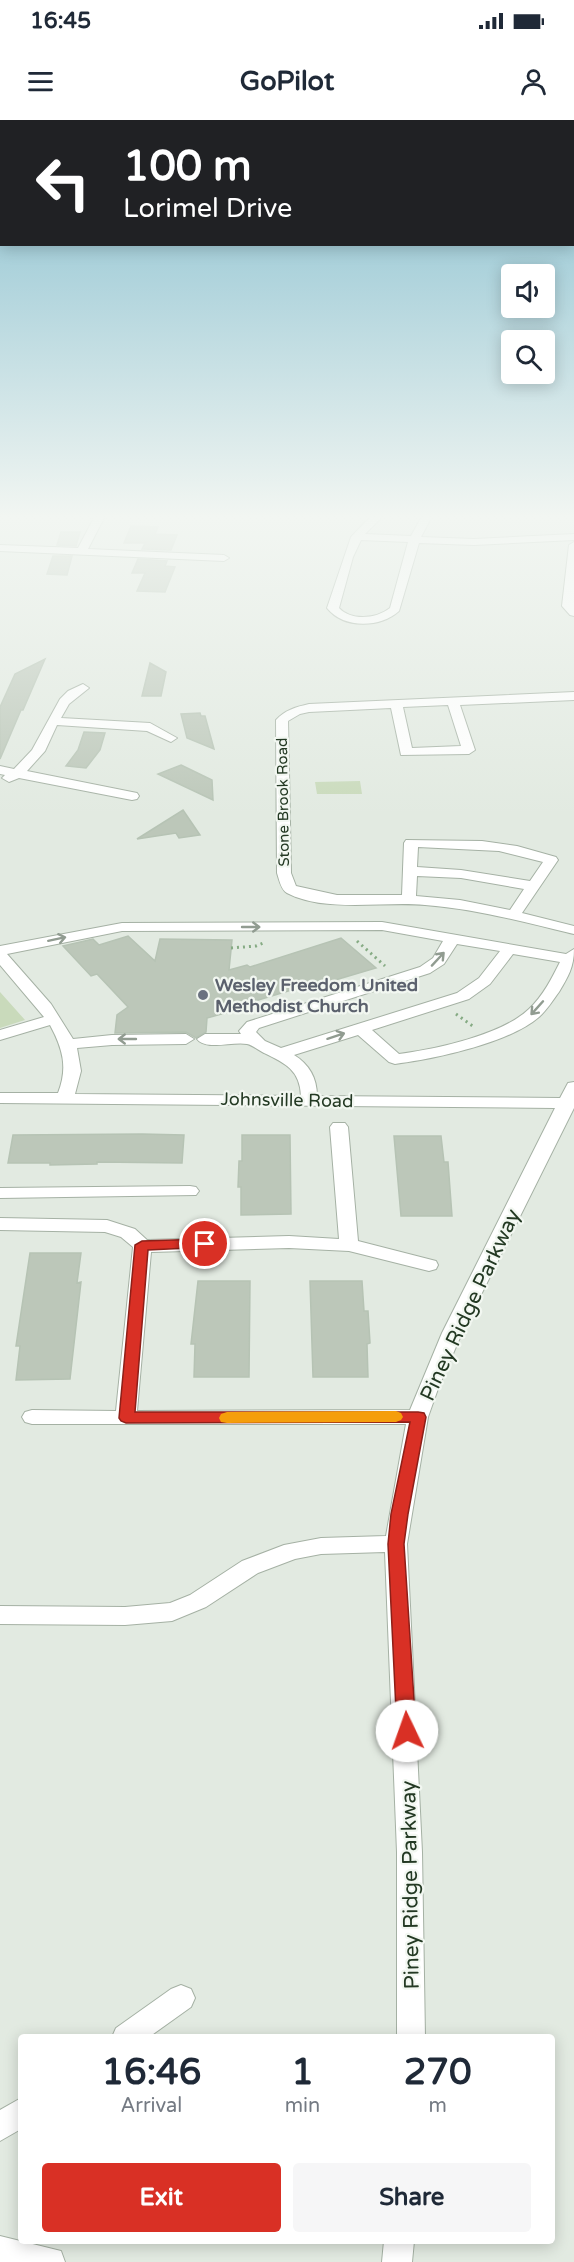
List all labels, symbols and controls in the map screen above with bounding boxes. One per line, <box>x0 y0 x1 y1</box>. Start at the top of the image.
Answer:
text: 16:45 <box>30 8 91 34</box>
icon: menu <box>24 65 57 98</box>
text: GoPilot <box>240 65 334 98</box>
icon: person <box>517 65 550 98</box>
text: 100 m <box>123 141 252 192</box>
icon: left <box>24 144 102 222</box>
text: Lorimel Drive <box>123 192 292 225</box>
map controls <box>501 264 555 384</box>
button: sound <box>501 264 555 318</box>
button: search <box>501 330 555 384</box>
street label: Stone Brook Road <box>273 737 293 867</box>
one-way arrow <box>241 921 261 933</box>
one-way arrow <box>47 933 66 944</box>
one-way arrow <box>430 952 444 968</box>
place label: Wesley Freedom United Methodist Church <box>215 974 418 1017</box>
marker: Wesley Freedom United Methodist Church <box>196 988 210 1002</box>
one-way arrow <box>531 999 545 1015</box>
one-way arrow <box>326 1030 345 1041</box>
one-way arrow <box>118 1034 138 1045</box>
street label: Johnsville Road <box>220 1088 354 1112</box>
street label: Piney Ridge Parkway <box>415 1205 526 1405</box>
pin <box>179 1218 230 1269</box>
icon: arrive <box>188 1227 221 1260</box>
position arrow <box>375 1699 439 1763</box>
street label: Piney Ridge Parkway <box>396 1780 425 1990</box>
text: 16:46 <box>101 2051 201 2094</box>
text: 1 <box>291 2051 314 2094</box>
text: 270 <box>404 2051 472 2094</box>
text: Arrival <box>120 2094 182 2118</box>
text: min <box>285 2094 320 2118</box>
text: m <box>428 2094 447 2118</box>
button: Exit <box>42 2163 281 2232</box>
button: Share <box>293 2163 531 2232</box>

